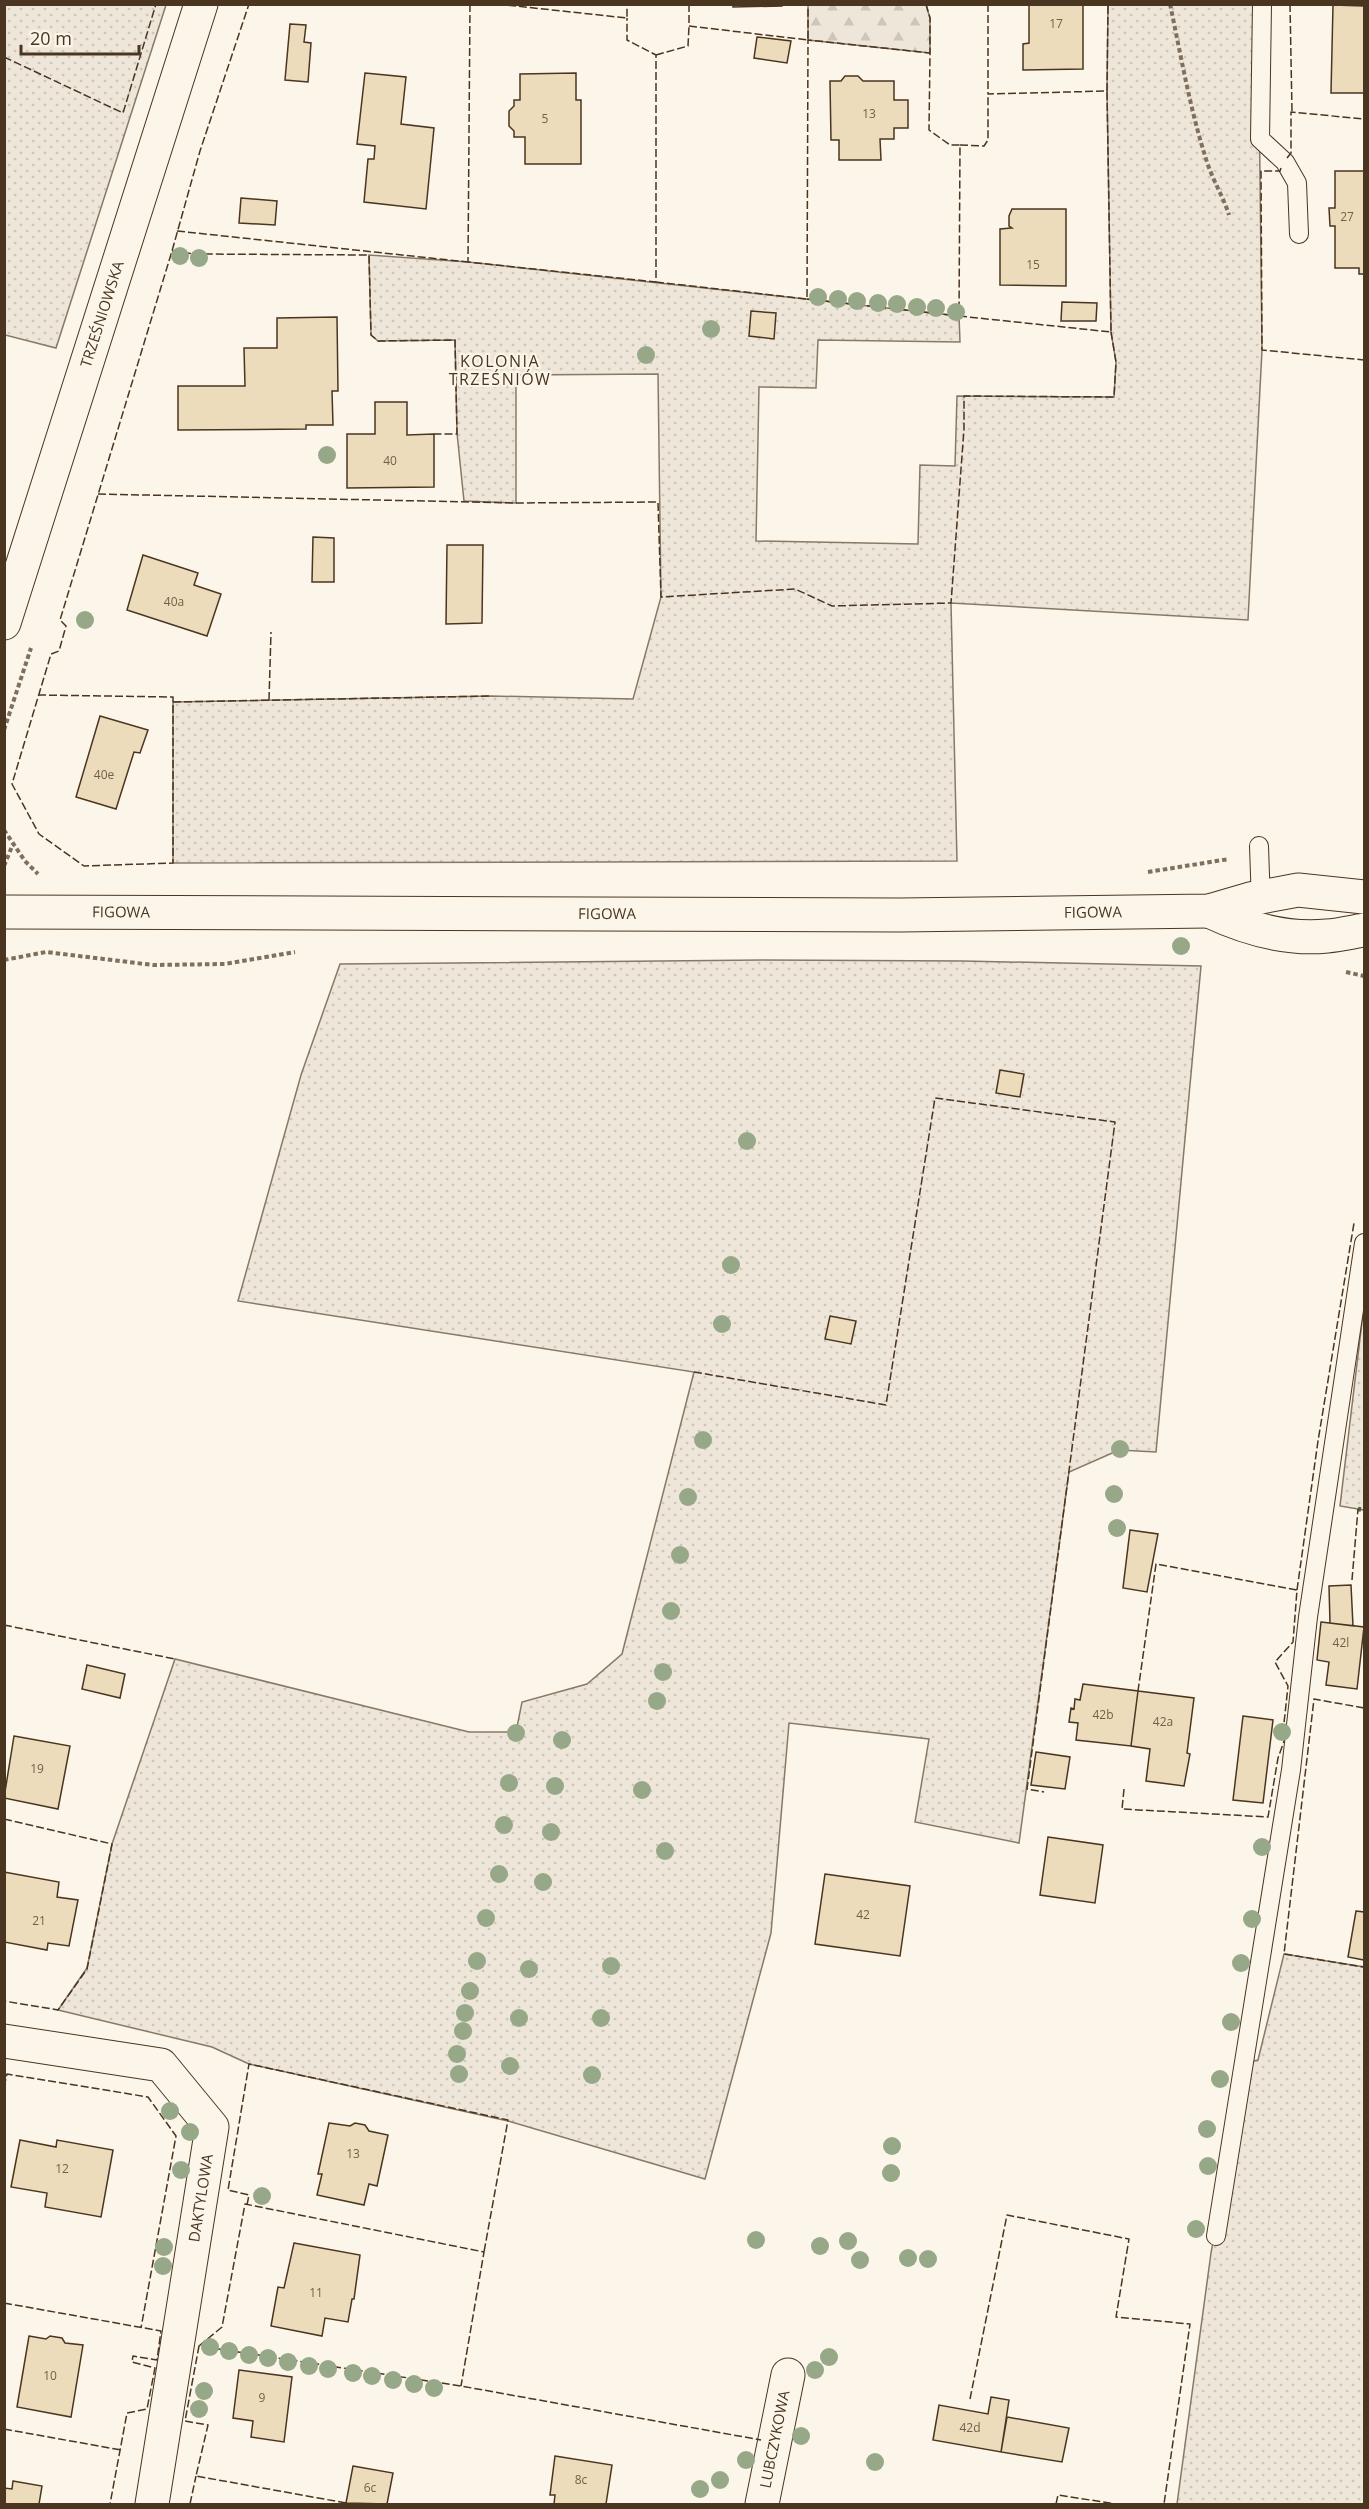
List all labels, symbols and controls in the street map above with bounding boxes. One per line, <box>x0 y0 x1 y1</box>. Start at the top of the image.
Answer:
house number: 17 <box>1049 15 1063 32</box>
scale bar <box>21 18 140 56</box>
text: 20 m <box>30 26 72 50</box>
house number: 13 <box>862 105 876 122</box>
house number: 5 <box>542 110 549 127</box>
house number: 27 <box>1340 208 1354 225</box>
house number: 15 <box>1026 256 1040 273</box>
street label: TRZEŚNIOWSKA <box>75 258 128 370</box>
district label: KOLONIA TRZEŚNIÓW <box>449 350 551 390</box>
house number: 40 <box>383 452 397 469</box>
house number: 40a <box>164 593 184 610</box>
house number: 40e <box>94 766 114 783</box>
street label: FIGOWA <box>92 901 150 921</box>
street label: FIGOWA <box>1064 901 1123 922</box>
street label: FIGOWA <box>578 903 636 923</box>
house number: 42l <box>1333 1634 1349 1651</box>
house number: 42b <box>1092 1706 1114 1723</box>
house number: 42a <box>1153 1713 1173 1730</box>
house number: 19 <box>30 1760 44 1777</box>
house number: 42 <box>856 1906 870 1923</box>
house number: 21 <box>32 1912 46 1929</box>
house number: 13 <box>346 2145 360 2162</box>
street label: DAKTYLOWA <box>183 2152 217 2243</box>
house number: 12 <box>55 2160 69 2177</box>
house number: 11 <box>309 2284 323 2301</box>
house number: 10 <box>43 2367 57 2384</box>
street label: LUBCZYKOWA <box>754 2388 794 2490</box>
house number: 9 <box>259 2389 266 2406</box>
house number: 42d <box>959 2419 981 2436</box>
house number: 8c <box>575 2471 588 2488</box>
house number: 6c <box>364 2479 377 2496</box>

